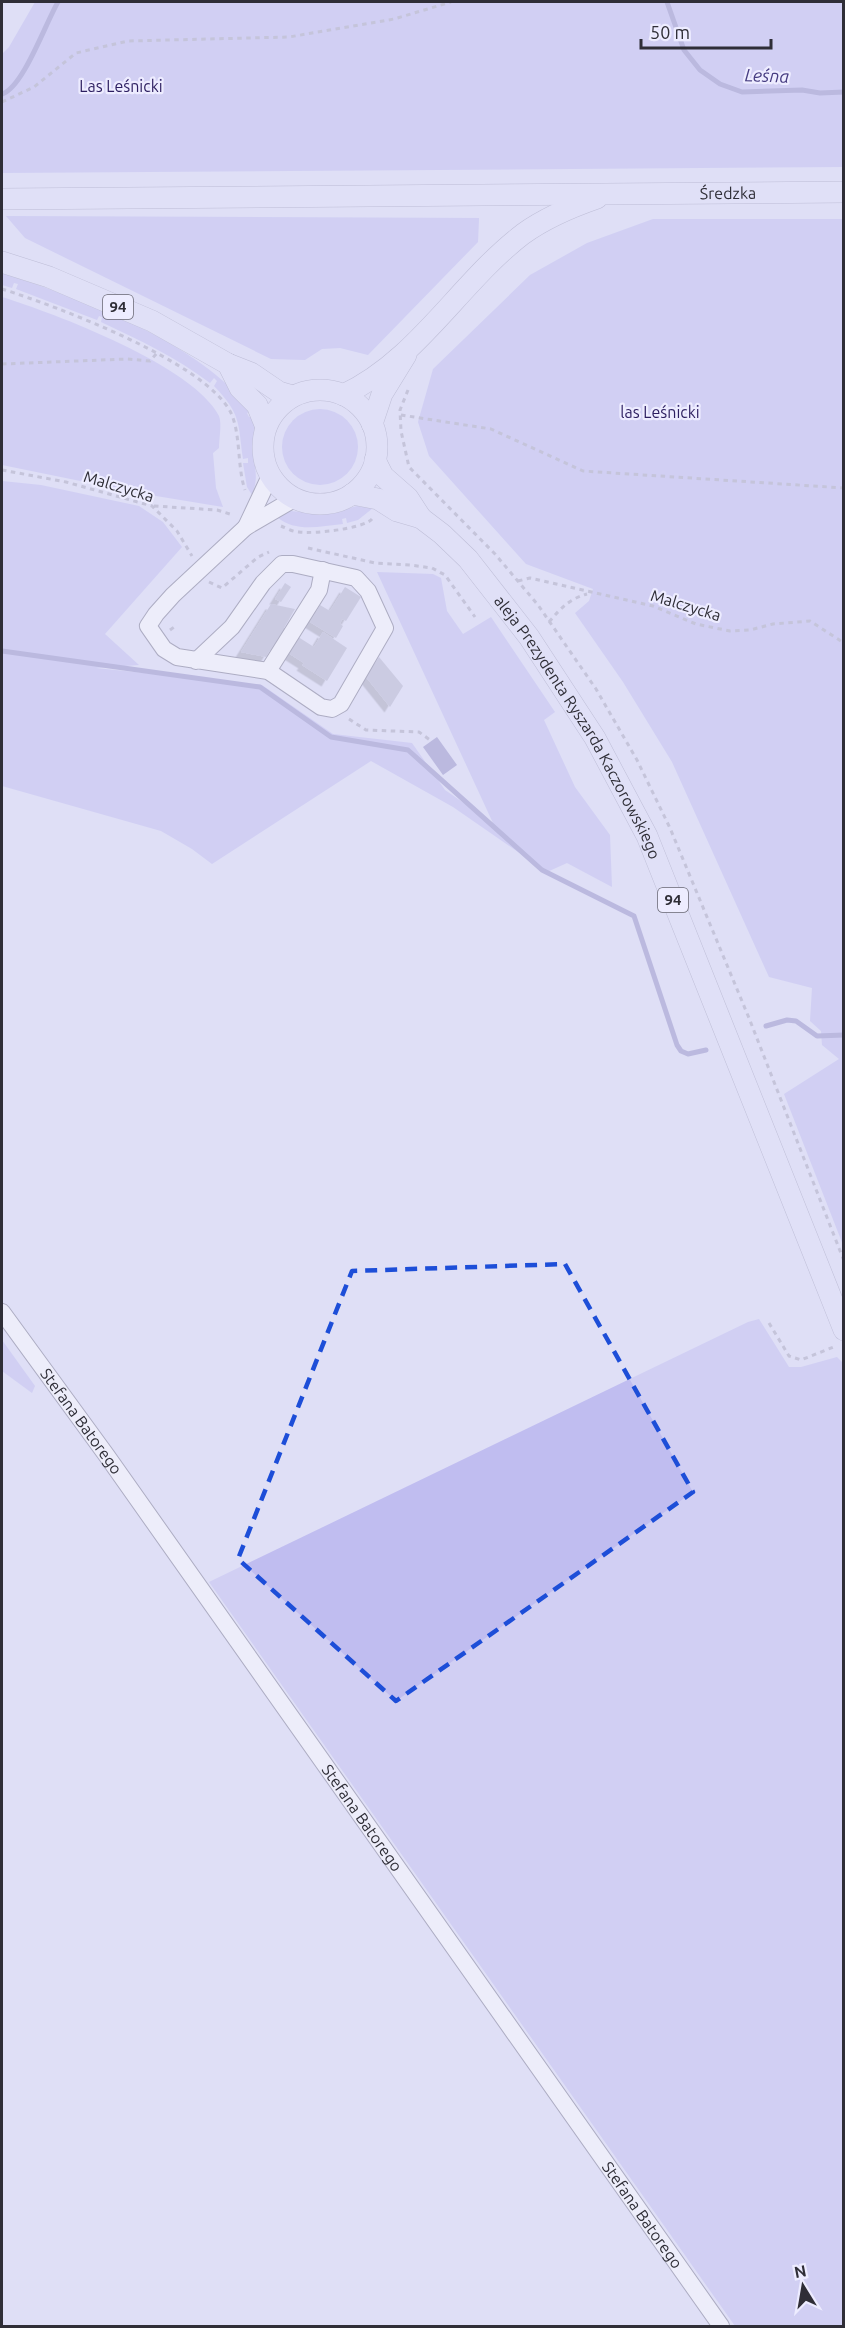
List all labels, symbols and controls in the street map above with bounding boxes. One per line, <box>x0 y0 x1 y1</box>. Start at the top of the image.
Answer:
scale bar <box>641 12 772 50</box>
text: 50 m <box>650 22 690 42</box>
water label: Leśna <box>744 64 790 86</box>
park label: Las Leśnicki <box>79 77 163 95</box>
street label: Średzka <box>700 183 756 202</box>
road number: 94 <box>103 295 133 319</box>
park label: las Leśnicki <box>620 403 700 421</box>
street label: Malczycka <box>82 467 156 505</box>
street label: Malczycka <box>649 586 723 624</box>
street label: aleja Prezydenta Ryszarda Kaczorowskiego <box>491 592 664 862</box>
road number: 94 <box>658 888 688 912</box>
street label: Stefana Batorego <box>37 1365 126 1478</box>
street label: Stefana Batorego <box>319 1761 406 1875</box>
street label: Stefana Batorego <box>599 2158 686 2272</box>
north arrow <box>773 2256 833 2316</box>
text: N <box>793 2261 808 2281</box>

